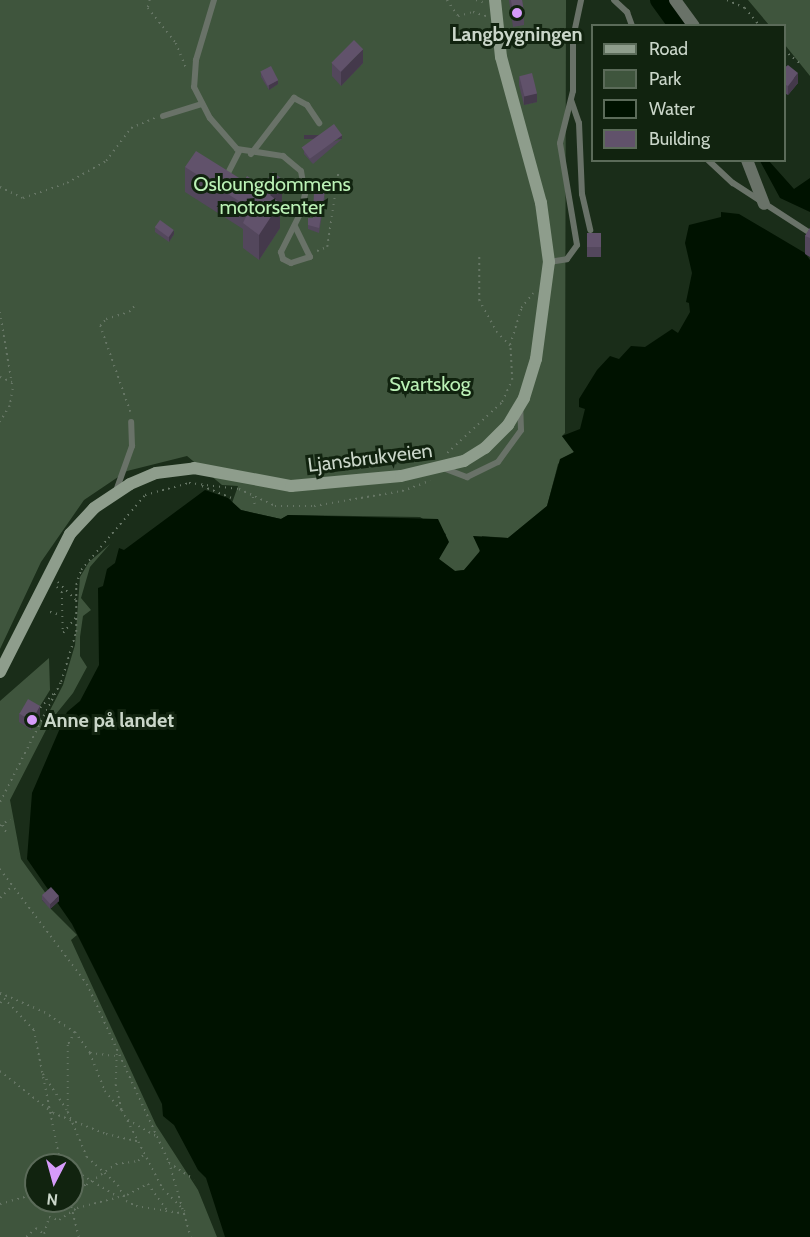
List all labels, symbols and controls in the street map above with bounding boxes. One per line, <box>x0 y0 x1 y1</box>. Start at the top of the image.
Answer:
marker: Langbygningen <box>510 6 524 20</box>
place label: Langbygningen <box>452 22 582 46</box>
legend <box>591 24 786 162</box>
text: Road <box>649 38 688 60</box>
text: Park <box>649 68 681 90</box>
text: Water <box>649 98 695 120</box>
text: Building <box>649 128 710 150</box>
park label: Osloungdommens motorsenter <box>193 172 351 219</box>
park label: Svartskog <box>389 372 471 396</box>
street label: Ljansbrukveien <box>306 438 434 478</box>
place label: Anne på landet <box>44 708 174 732</box>
marker: Anne på landet <box>25 713 39 727</box>
north arrow <box>24 1153 84 1213</box>
text: N <box>46 1189 59 1209</box>

